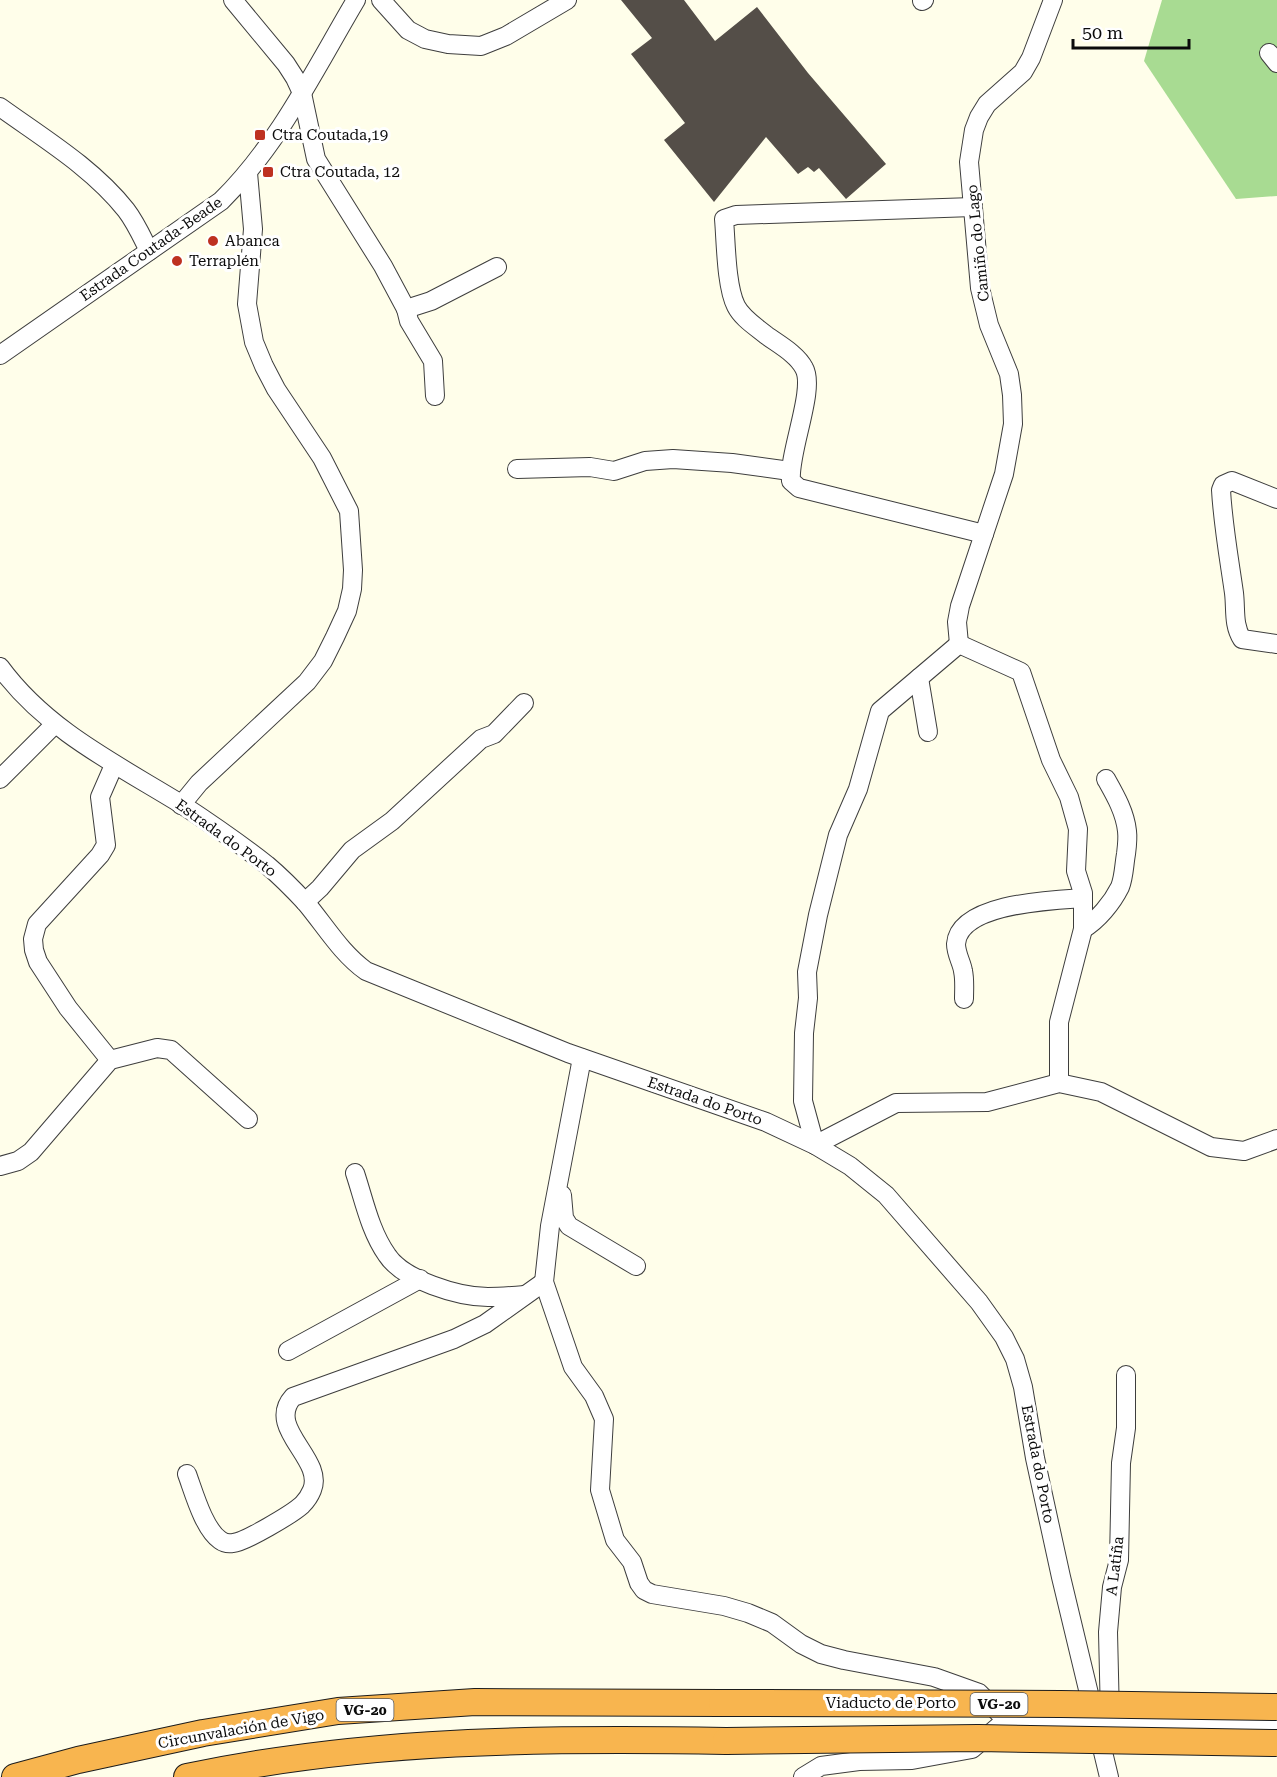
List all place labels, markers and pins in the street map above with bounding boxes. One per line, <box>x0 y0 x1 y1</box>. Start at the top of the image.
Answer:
place label: Ctra Coutada,19 <box>272 126 388 144</box>
marker: Ctra Coutada,19 <box>253 128 267 142</box>
place label: Ctra Coutada, 12 <box>280 163 400 181</box>
marker: Ctra Coutada, 12 <box>261 165 275 179</box>
place label: Abanca <box>225 232 280 250</box>
marker: Abanca <box>206 234 220 248</box>
place label: Terraplén <box>189 252 259 270</box>
marker: Terraplén <box>170 254 184 268</box>

